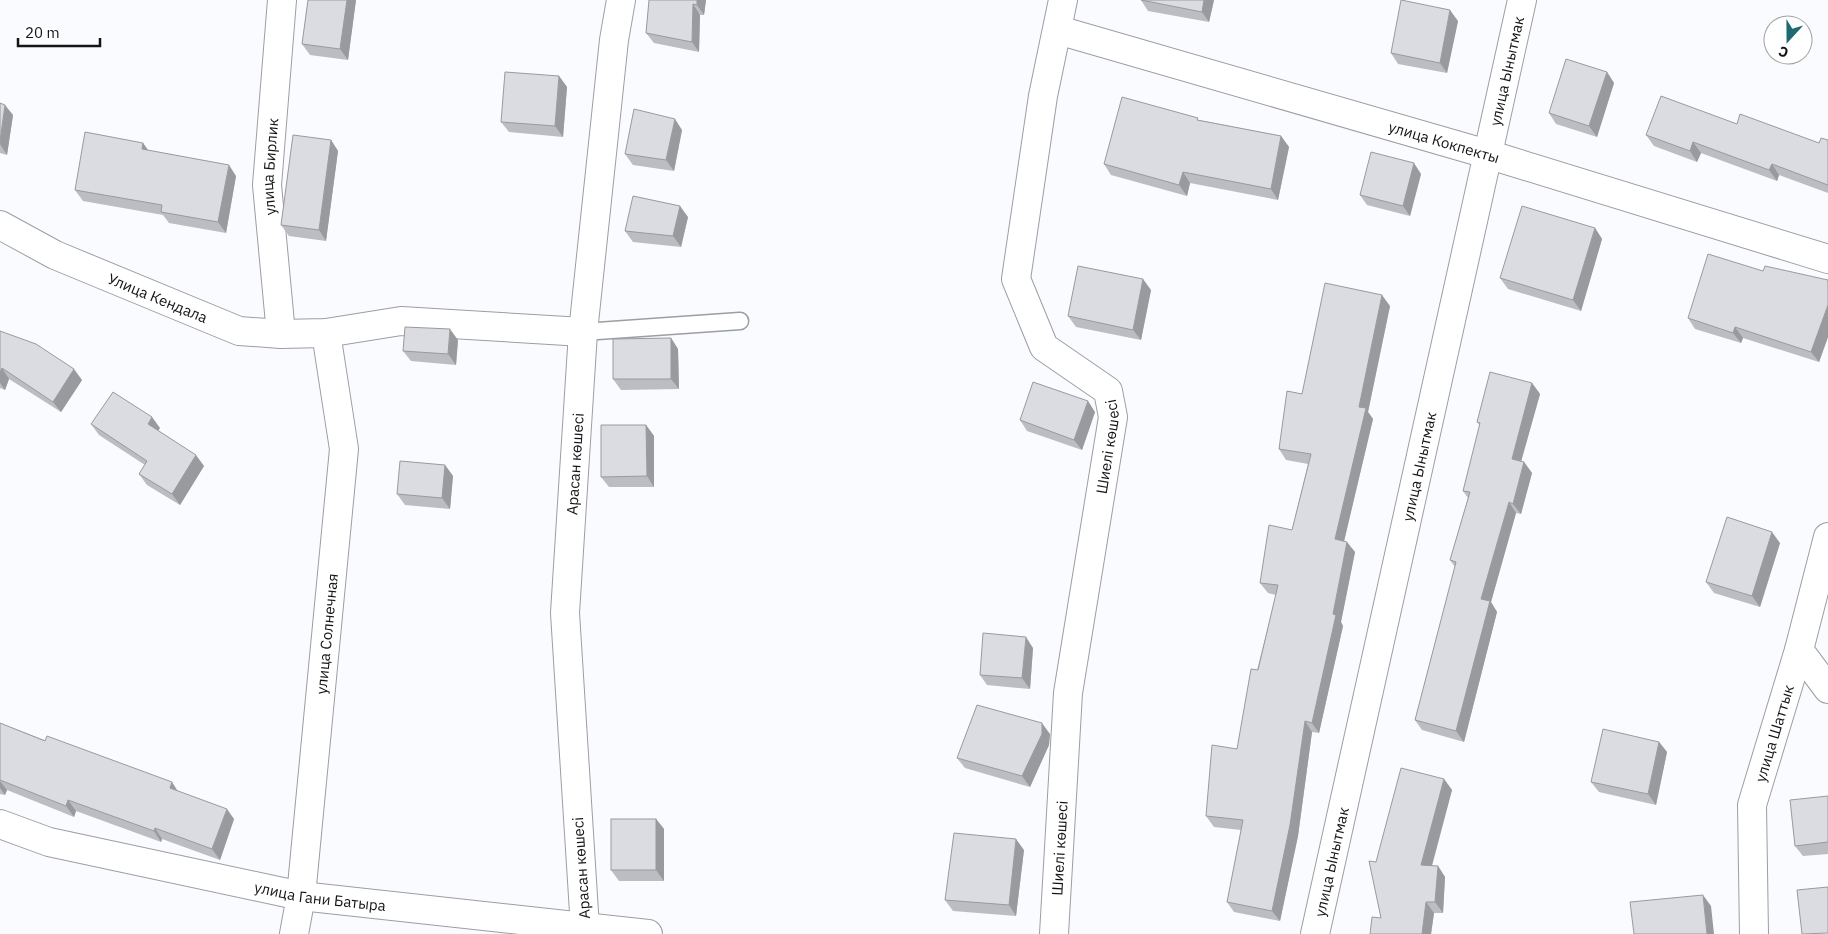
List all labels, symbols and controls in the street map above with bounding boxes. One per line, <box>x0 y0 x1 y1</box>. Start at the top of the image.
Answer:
street label: улица Ынытмак <box>1485 14 1528 128</box>
scale bar <box>18 15 100 47</box>
north arrow <box>1763 15 1813 65</box>
text: 20 m <box>25 23 60 42</box>
text: С <box>1776 42 1791 62</box>
street label: улица Бирлик <box>257 117 282 216</box>
street label: улица Кокпекты <box>1387 117 1502 167</box>
street label: Улица Кендала <box>105 268 211 327</box>
street label: Шиелі көшесі <box>1091 398 1123 495</box>
street label: улица Ынытмак <box>1397 410 1440 523</box>
street label: Арасан көшесі <box>562 412 587 516</box>
street label: улица Солнечная <box>311 573 341 695</box>
street label: улица Шаттык <box>1750 682 1797 784</box>
street label: Шиелі көшесі <box>1047 800 1071 896</box>
street label: улица Ынытмак <box>1310 805 1352 918</box>
street label: Арасан көшесі <box>568 816 594 920</box>
street label: улица Гани Батыра <box>253 877 387 915</box>

